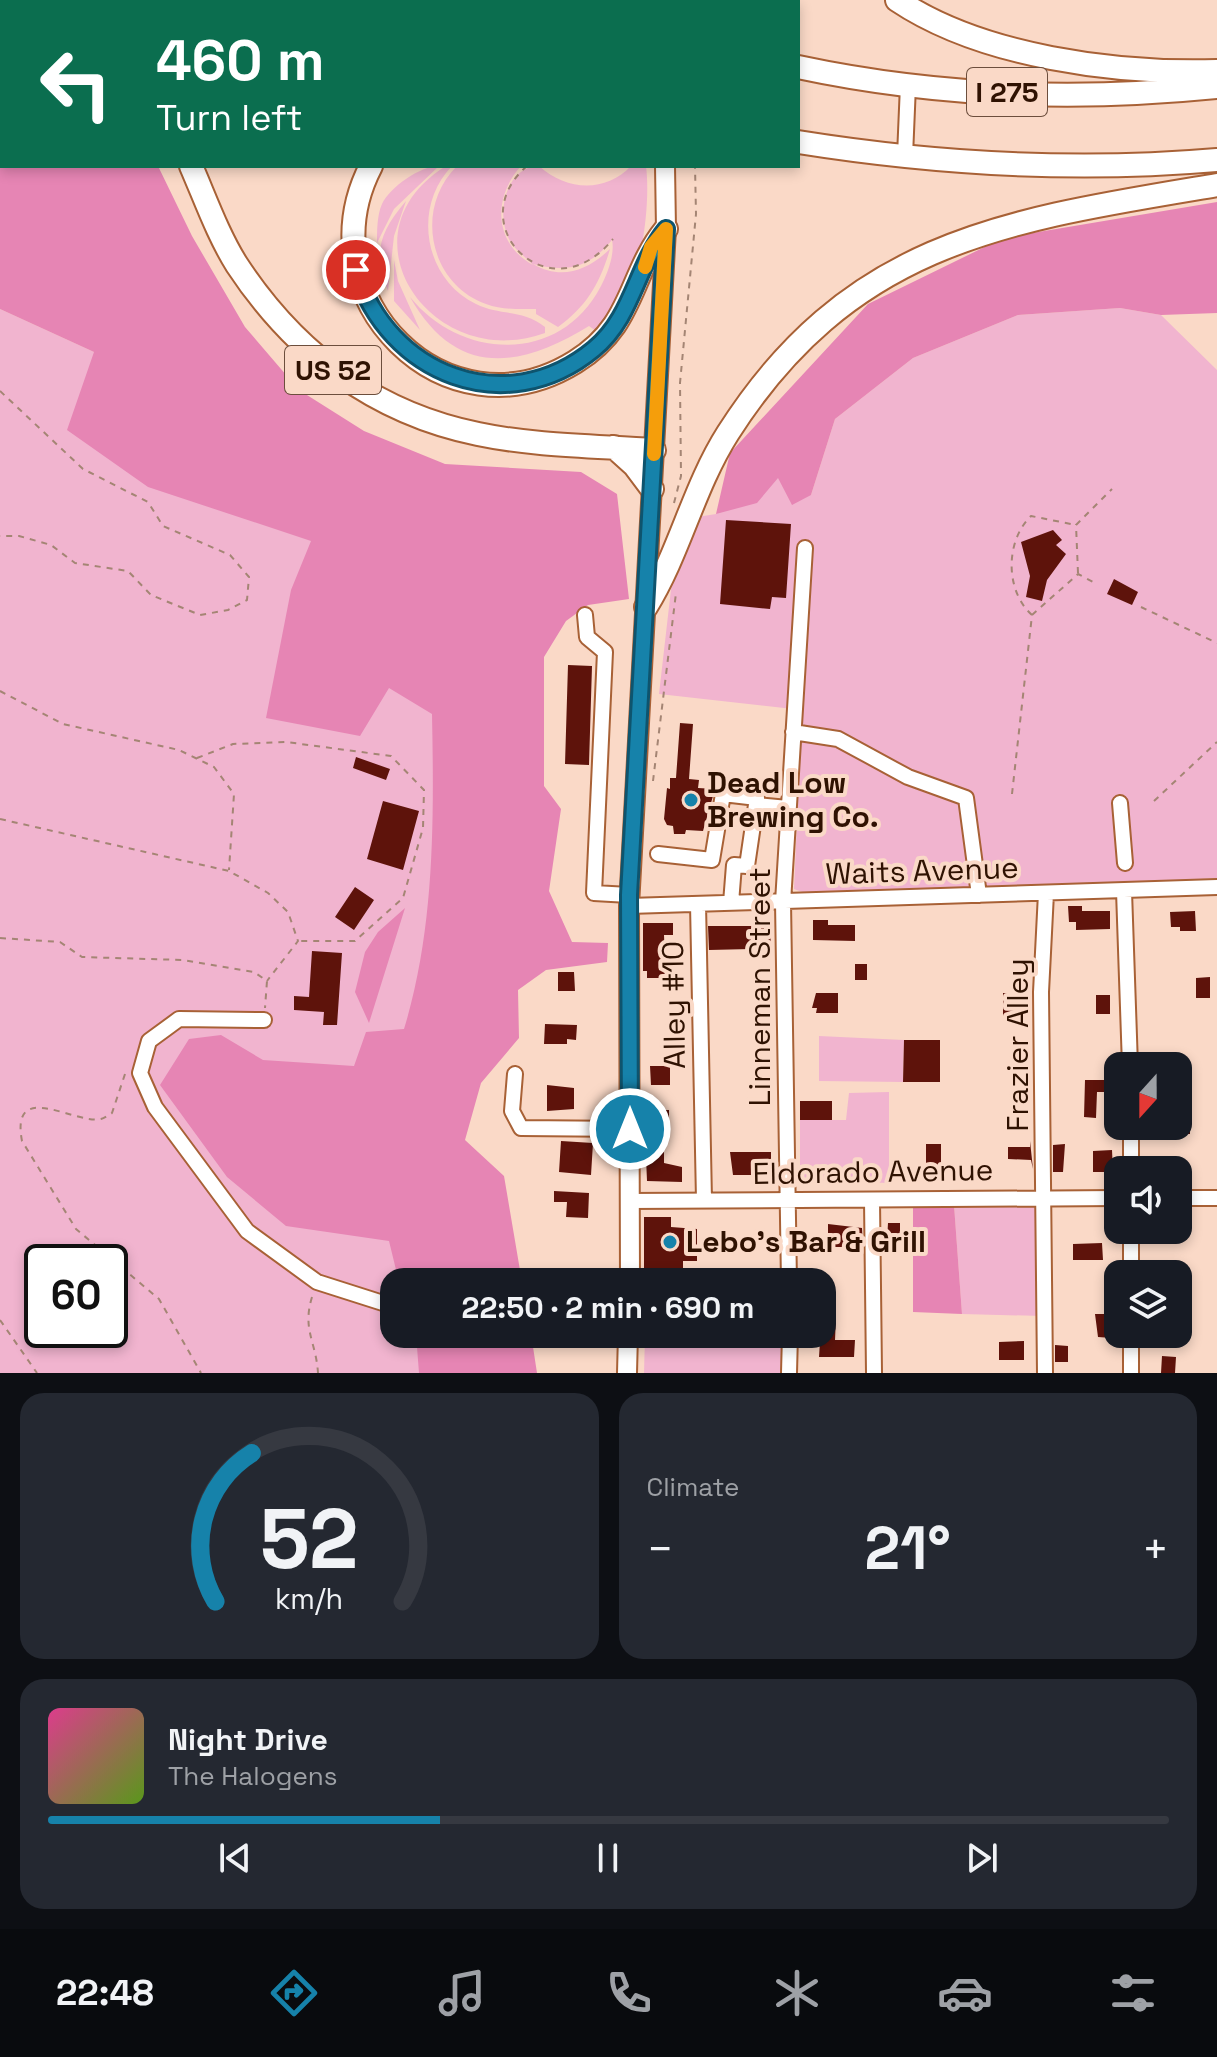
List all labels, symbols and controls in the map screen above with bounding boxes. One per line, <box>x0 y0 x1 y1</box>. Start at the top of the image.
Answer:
text: 460 m <box>156 25 325 96</box>
icon: left <box>24 32 128 136</box>
road number: I 275 <box>967 68 1047 116</box>
text: Turn left <box>156 95 303 141</box>
pin <box>322 236 390 304</box>
icon: arrive <box>334 248 378 292</box>
road number: US 52 <box>285 346 381 394</box>
place label: Dead Low Brewing Co. <box>707 763 879 836</box>
marker: Dead Low Brewing Co. <box>682 791 700 809</box>
street label: Waits Avenue <box>825 848 1019 893</box>
street label: Linneman Street <box>740 867 779 1107</box>
street label: Alley #10 <box>653 941 694 1069</box>
street label: Frazier Alley <box>998 958 1037 1132</box>
north arrow <box>1104 1052 1192 1140</box>
map controls <box>1104 1052 1192 1348</box>
position arrow <box>588 1087 672 1171</box>
street label: Eldorado Avenue <box>752 1150 994 1193</box>
button: sound <box>1104 1156 1192 1244</box>
place label: Lebo's Bar & Grill <box>686 1222 926 1261</box>
marker: Lebo's Bar & Grill <box>661 1233 679 1251</box>
speed limit sign: 60 <box>24 1244 128 1348</box>
button: layers <box>1104 1260 1192 1348</box>
text: 22:50 · 2 min · 690 m <box>462 1288 754 1327</box>
text: Climate <box>647 1470 739 1504</box>
text: 52 <box>260 1486 359 1592</box>
text: 21° <box>865 1510 951 1587</box>
text: − <box>647 1521 674 1577</box>
text: + <box>1142 1521 1169 1577</box>
text: km/h <box>275 1581 343 1617</box>
text: Night Drive <box>168 1720 328 1759</box>
text: The Halogens <box>168 1759 337 1793</box>
icon: previous <box>213 1836 257 1880</box>
icon: pause <box>586 1836 630 1880</box>
icon: next <box>960 1836 1004 1880</box>
icon: directions <box>266 1965 322 2021</box>
icon: music <box>434 1965 490 2021</box>
icon: phone <box>601 1965 657 2021</box>
icon: climate <box>769 1965 825 2021</box>
icon: car <box>937 1965 993 2021</box>
icon: filters <box>1105 1965 1161 2021</box>
text: 22:48 <box>56 1970 154 2016</box>

